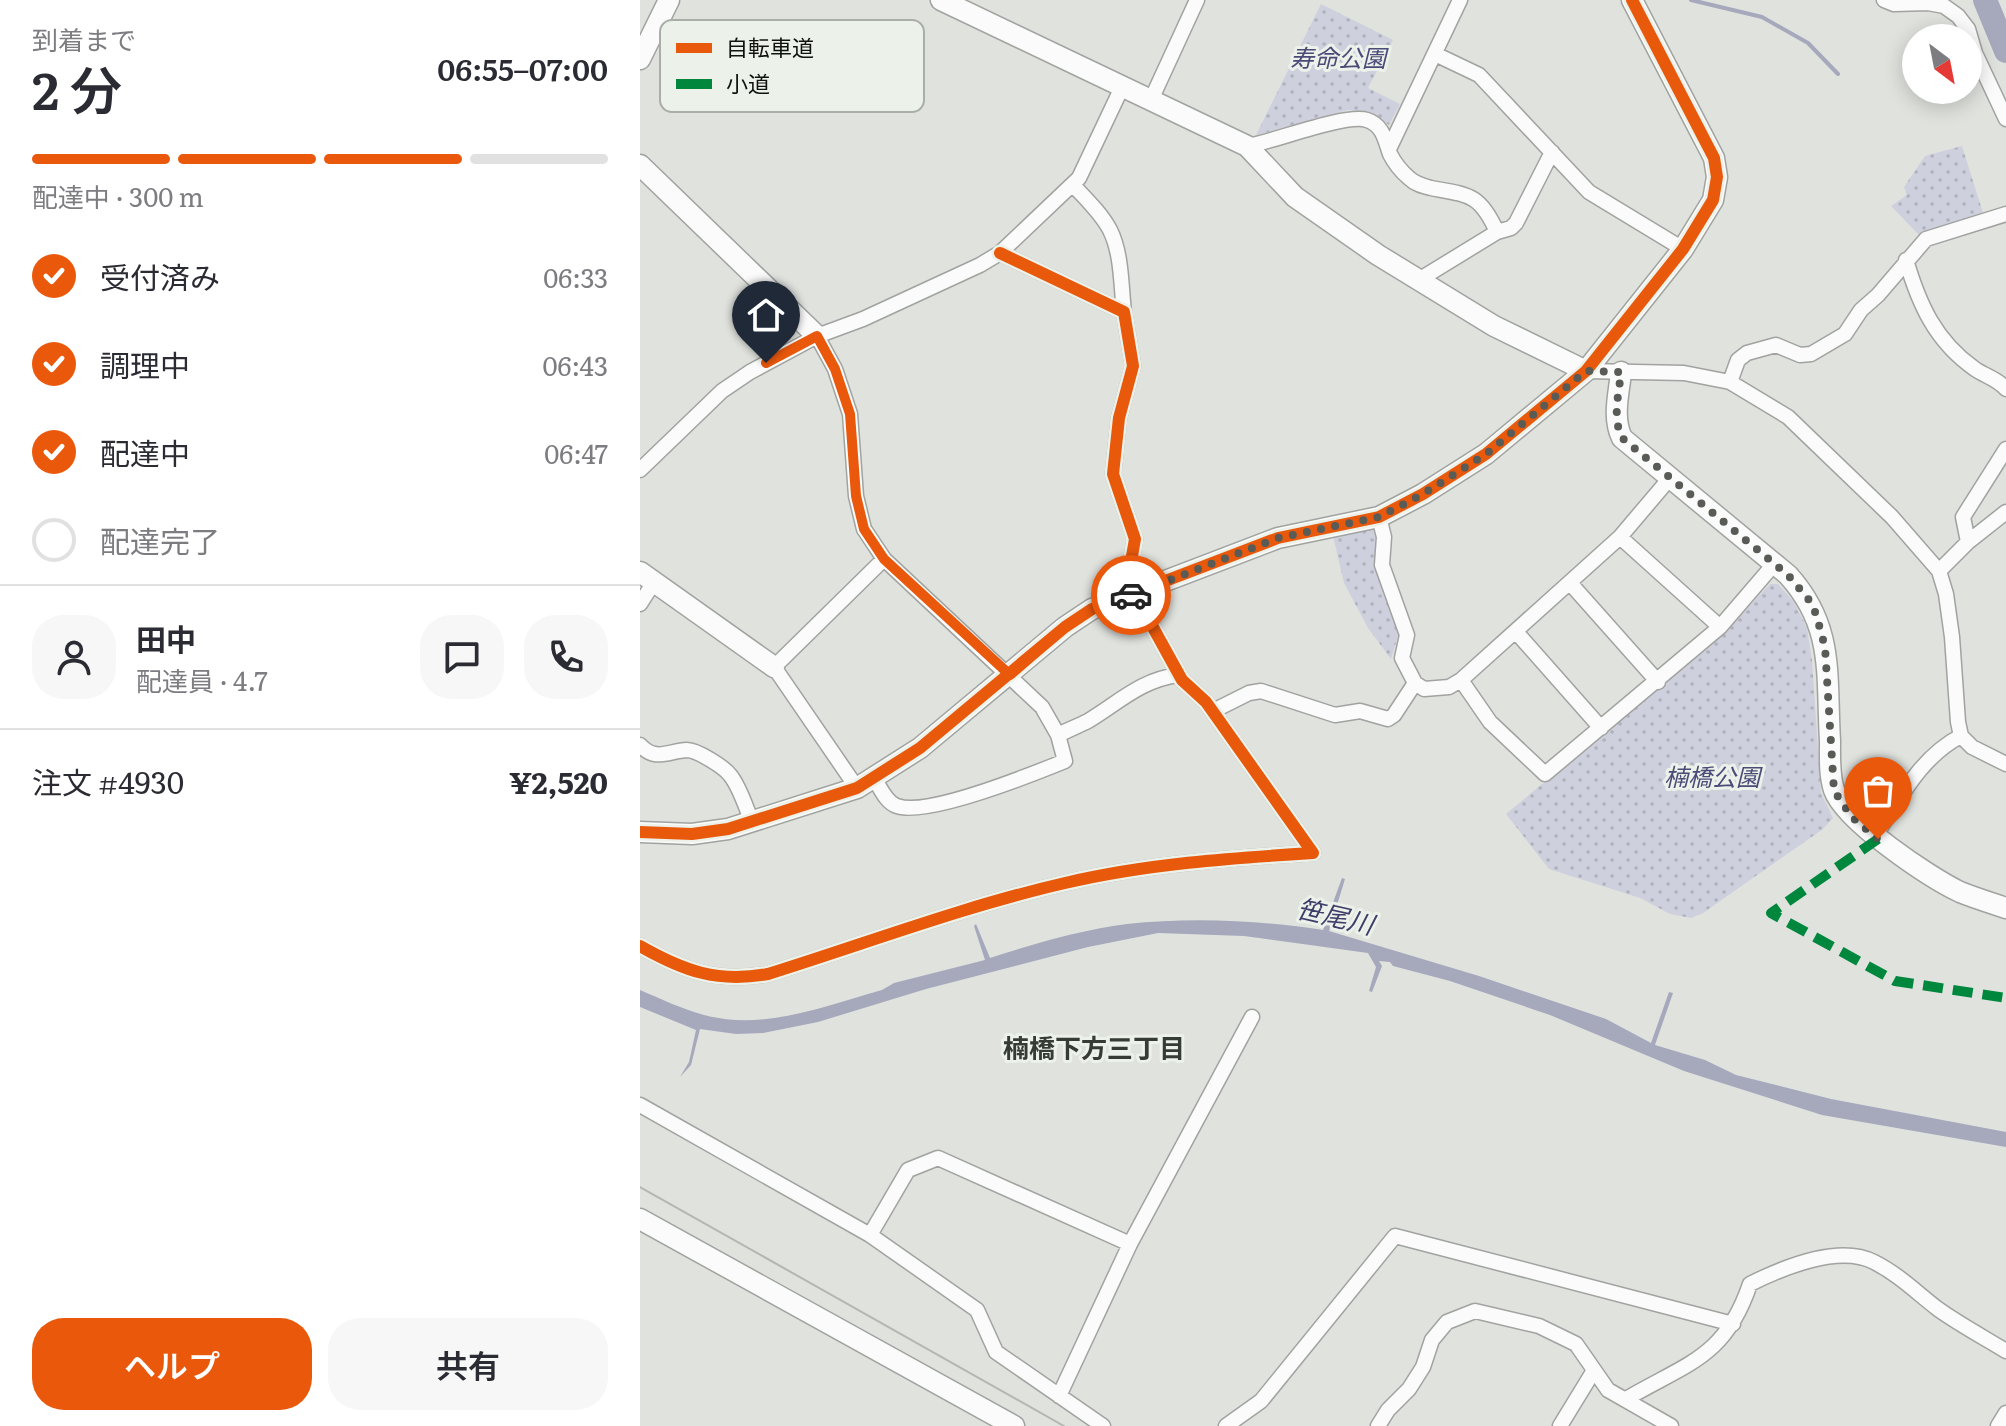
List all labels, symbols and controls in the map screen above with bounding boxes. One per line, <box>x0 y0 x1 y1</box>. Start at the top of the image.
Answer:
text: 到着まで <box>32 19 136 58</box>
legend <box>660 20 924 112</box>
north arrow <box>1902 24 1982 104</box>
map controls <box>1902 24 1982 104</box>
text: 自転車道 <box>726 30 814 63</box>
park label: 寿命公園 <box>1290 39 1389 74</box>
text: 06:55–07:00 <box>437 46 608 90</box>
text: 2 分 <box>32 49 122 126</box>
text: 小道 <box>726 66 770 99</box>
text: 配達中 · 300 m <box>32 176 204 215</box>
icon: check <box>32 254 76 298</box>
text: 受付済み <box>100 254 220 298</box>
text: 06:33 <box>543 257 608 296</box>
pin <box>732 281 800 363</box>
icon: home <box>744 293 788 337</box>
icon: check <box>32 342 76 386</box>
text: 調理中 <box>100 342 190 386</box>
text: 06:43 <box>542 345 608 384</box>
icon: check <box>32 430 76 474</box>
text: 配達中 <box>100 430 190 474</box>
text: 06:47 <box>544 433 608 472</box>
text: 配達完了 <box>100 518 220 562</box>
courier <box>1091 555 1171 635</box>
icon: car <box>1109 573 1153 617</box>
button: person <box>32 615 116 699</box>
button: chat <box>420 615 504 699</box>
button: phone <box>524 615 608 699</box>
text: 田中 <box>136 616 196 660</box>
text: 配達員 · 4.7 <box>136 660 268 699</box>
pin <box>1844 757 1912 839</box>
park label: 楠橋公園 <box>1664 758 1763 793</box>
text: 注文 #4930 <box>32 759 184 803</box>
text: ¥2,520 <box>509 759 608 803</box>
icon: bag <box>1856 769 1900 813</box>
water label: 笹尾川 <box>1293 887 1381 943</box>
district label: 楠橋下方三丁目 <box>1003 1027 1185 1066</box>
button: ヘルプ <box>32 1318 312 1410</box>
button: 共有 <box>328 1318 608 1410</box>

